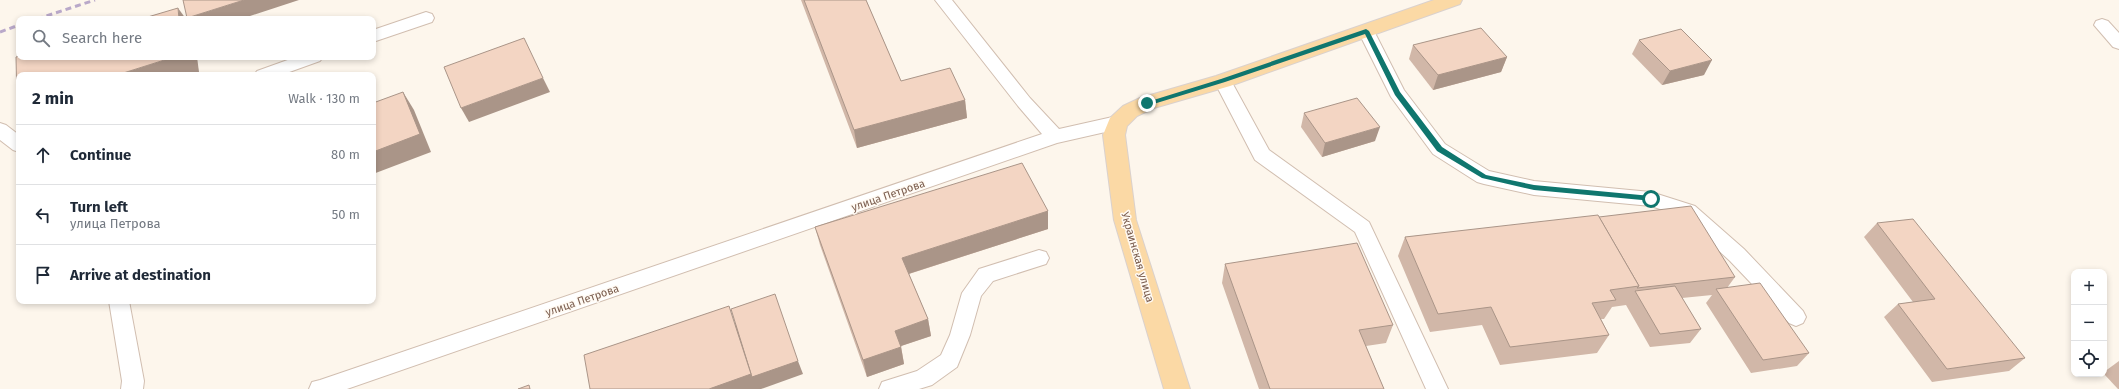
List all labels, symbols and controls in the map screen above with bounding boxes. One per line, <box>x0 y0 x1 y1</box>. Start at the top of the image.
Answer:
search box <box>16 16 376 60</box>
icon: search <box>30 27 52 49</box>
text: Search here <box>62 29 142 47</box>
text: 2 min <box>32 88 74 109</box>
text: Walk · 130 m <box>288 91 360 106</box>
route end <box>1138 94 1156 112</box>
icon: ahead <box>32 144 54 166</box>
text: Continue <box>70 146 131 164</box>
text: 80 m <box>331 147 360 162</box>
street label: улица Петрова <box>850 177 927 214</box>
route start <box>1642 190 1660 208</box>
text: Turn left <box>70 198 128 216</box>
icon: left <box>32 204 54 226</box>
text: 50 m <box>332 207 360 222</box>
street label: Украинская улица <box>1118 211 1157 304</box>
text: улица Петрова <box>70 216 161 231</box>
icon: arrive <box>32 264 54 286</box>
text: Arrive at destination <box>70 266 211 284</box>
map controls <box>2071 269 2107 377</box>
button: + <box>2071 269 2107 305</box>
street label: улица Петрова <box>544 282 621 319</box>
button: − <box>2071 305 2107 341</box>
button: locate <box>2071 341 2107 377</box>

